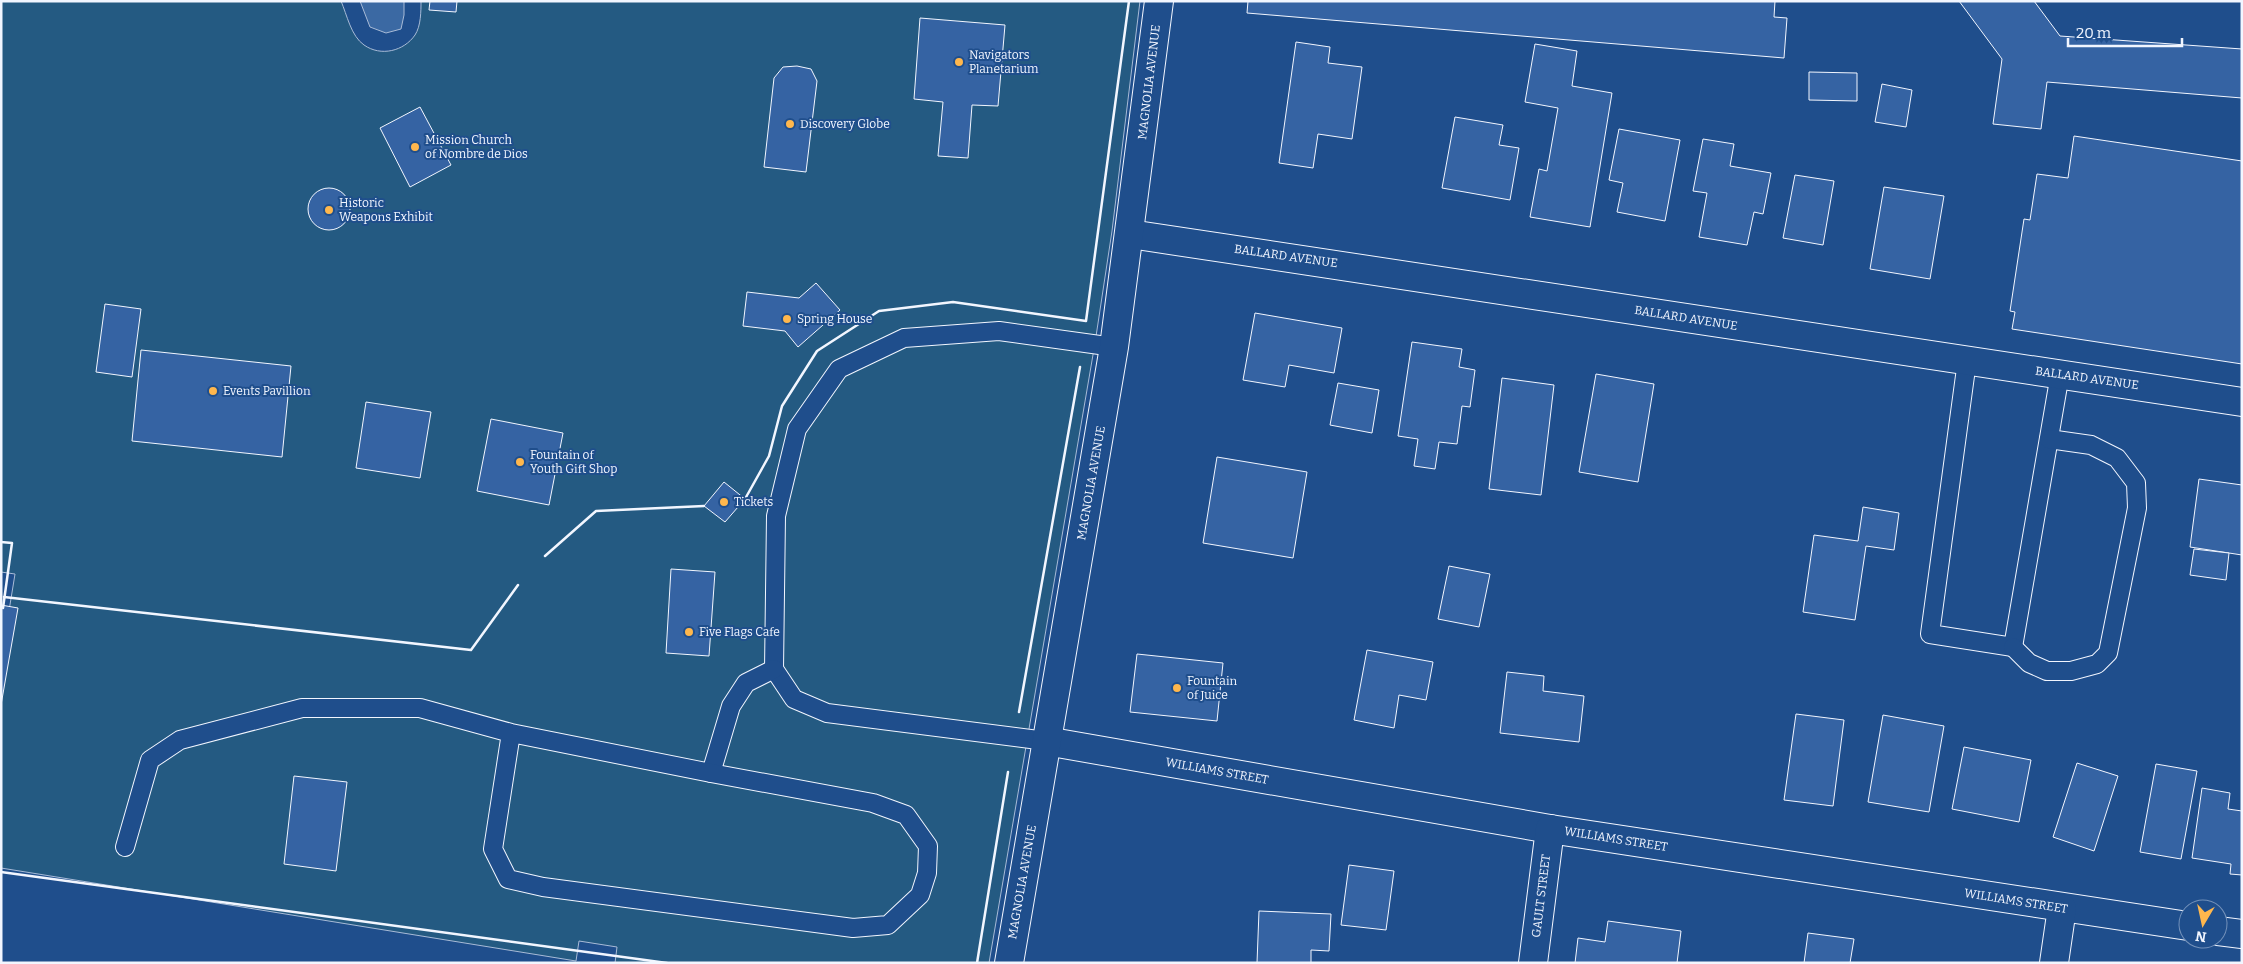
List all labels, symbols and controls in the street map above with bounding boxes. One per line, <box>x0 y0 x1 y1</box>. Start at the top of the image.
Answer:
scale bar <box>2068 15 2182 47</box>
street label: MAGNOLIA AVENUE <box>1135 24 1163 140</box>
text: 20 m <box>2076 24 2112 42</box>
place label: Navigators Planetarium <box>969 48 1039 76</box>
marker: Navigators Planetarium <box>953 56 965 68</box>
place label: Discovery Globe <box>800 117 890 131</box>
marker: Discovery Globe <box>784 118 796 130</box>
place label: Mission Church of Nombre de Dios <box>425 133 528 161</box>
marker: Mission Church of Nombre de Dios <box>409 141 421 153</box>
place label: Historic Weapons Exhibit <box>339 196 433 224</box>
marker: Historic Weapons Exhibit <box>323 204 335 216</box>
street label: BALLARD AVENUE <box>1233 242 1339 270</box>
street label: BALLARD AVENUE <box>1633 303 1739 333</box>
place label: Spring House <box>797 312 872 326</box>
marker: Spring House <box>781 313 793 325</box>
street label: BALLARD AVENUE <box>2034 364 2140 392</box>
place label: Events Pavillion <box>223 384 311 398</box>
marker: Events Pavillion <box>207 385 219 397</box>
street label: MAGNOLIA AVENUE <box>1074 425 1108 541</box>
place label: Fountain of Youth Gift Shop <box>530 448 617 476</box>
marker: Fountain of Youth Gift Shop <box>514 456 526 468</box>
place label: Tickets <box>734 495 773 509</box>
marker: Tickets <box>718 496 730 508</box>
place label: Five Flags Cafe <box>699 625 780 639</box>
marker: Five Flags Cafe <box>683 626 695 638</box>
place label: Fountain of Juice <box>1187 674 1237 702</box>
marker: Fountain of Juice <box>1171 682 1183 694</box>
street label: WILLIAMS STREET <box>1164 755 1270 787</box>
street label: MAGNOLIA AVENUE <box>1005 824 1039 940</box>
street label: WILLIAMS STREET <box>1563 824 1669 854</box>
street label: GAULT STREET <box>1529 854 1553 938</box>
street label: WILLIAMS STREET <box>1963 886 2069 916</box>
north arrow <box>2178 899 2228 949</box>
text: N <box>2194 927 2208 946</box>

